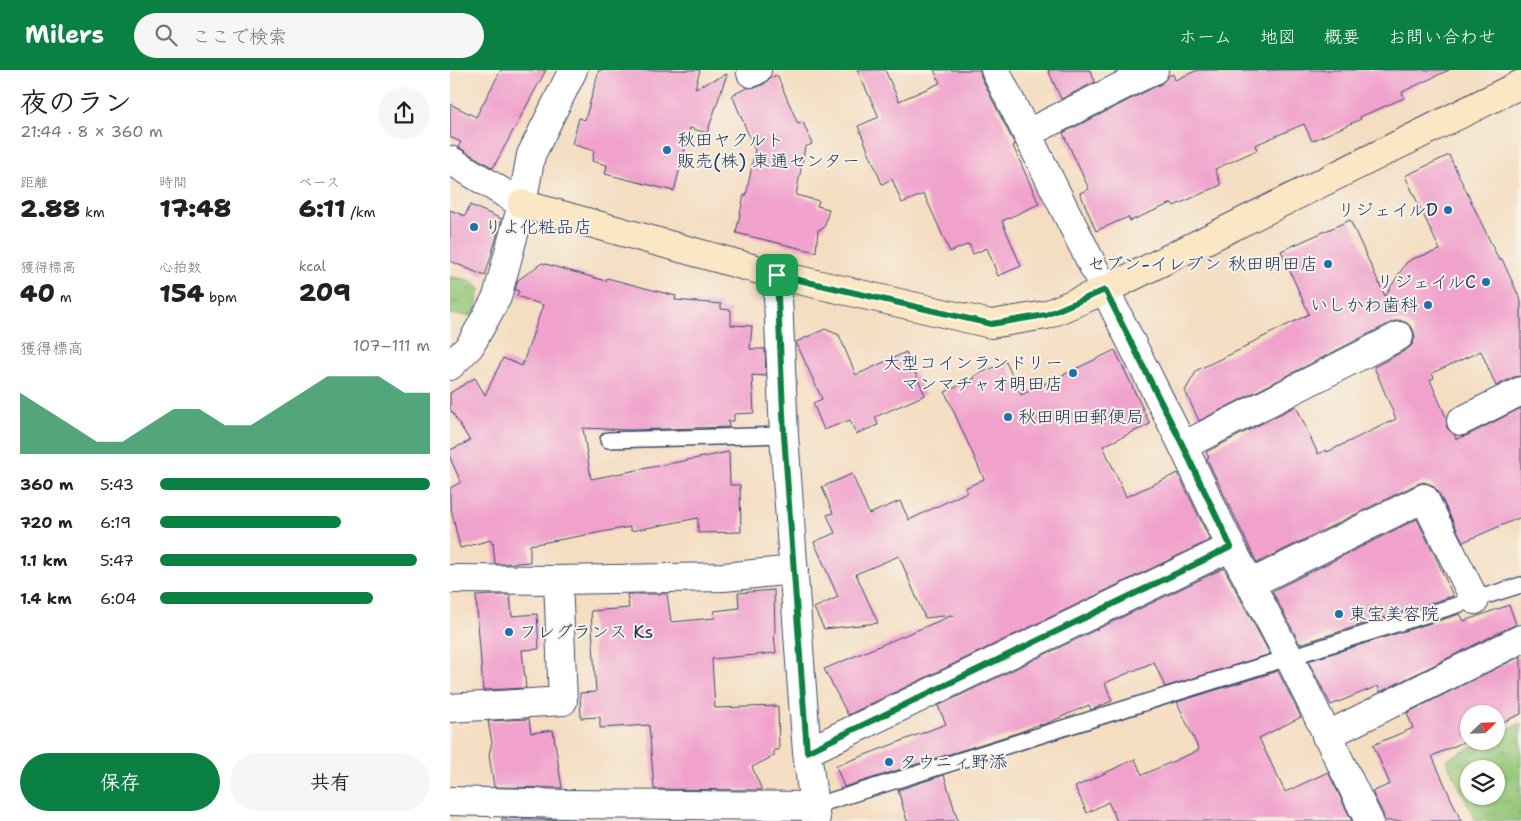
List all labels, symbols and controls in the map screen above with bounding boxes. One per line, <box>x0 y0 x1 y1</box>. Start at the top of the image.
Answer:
search box <box>134 13 484 58</box>
text: Milers <box>25 19 104 51</box>
icon: search <box>152 21 180 49</box>
text: ここで検索 <box>192 24 287 49</box>
text: ホーム <box>1179 25 1232 49</box>
text: 地図 <box>1260 25 1296 49</box>
text: 概要 <box>1324 25 1360 49</box>
text: お問い合わせ <box>1388 25 1496 49</box>
text: 夜のラン <box>20 83 132 121</box>
button: share <box>378 87 430 139</box>
text: 21:44 · 8 × 360 m <box>20 121 163 142</box>
place label: 秋田ヤクルト 販売(株) 東通センター <box>677 128 860 173</box>
marker: 秋田ヤクルト 販売(株) 東通センター <box>661 144 673 156</box>
text: 距離 <box>20 173 48 191</box>
text: 時間 <box>159 173 187 191</box>
text: ペース <box>299 173 340 191</box>
text: 2.88 <box>20 191 80 225</box>
text: 17:48 <box>159 191 231 225</box>
text: 6:11 <box>299 191 346 225</box>
place label: リジェイルD <box>1337 198 1438 222</box>
text: km <box>80 203 105 221</box>
text: /km <box>346 203 375 221</box>
marker: リジェイルD <box>1442 204 1454 216</box>
place label: りよ化粧品店 <box>484 215 592 239</box>
marker: りよ化粧品店 <box>468 221 480 233</box>
place label: セブン-イレブン 秋田明田店 <box>1087 252 1318 276</box>
pin <box>756 254 798 296</box>
text: kcal <box>299 257 326 275</box>
text: 獲得標高 <box>20 258 76 276</box>
text: 心拍数 <box>159 258 201 276</box>
marker: セブン-イレブン 秋田明田店 <box>1322 258 1334 270</box>
icon: arrive <box>763 261 791 289</box>
place label: リジェイルC <box>1376 270 1476 294</box>
text: 209 <box>299 275 351 309</box>
text: 40 <box>20 276 55 310</box>
text: 154 <box>159 276 204 310</box>
marker: リジェイルC <box>1480 276 1492 288</box>
text: m <box>55 288 72 306</box>
text: bpm <box>204 288 237 306</box>
place label: いしかわ歯科 <box>1310 293 1418 317</box>
marker: いしかわ歯科 <box>1422 299 1434 311</box>
text: 107–111 m <box>353 335 430 356</box>
text: 獲得標高 <box>20 338 84 359</box>
place label: 大型コインランドリー マンマチャオ明田店 <box>883 351 1063 396</box>
marker: 大型コインランドリー マンマチャオ明田店 <box>1067 367 1079 379</box>
place label: 秋田明田郵便局 <box>1018 405 1144 429</box>
marker: 秋田明田郵便局 <box>1002 411 1014 423</box>
text: 360 m <box>20 474 74 495</box>
text: 5:43 <box>100 474 134 495</box>
text: 720 m <box>20 512 73 533</box>
text: 6:19 <box>100 512 131 533</box>
text: 1.1 km <box>20 550 67 571</box>
text: 5:47 <box>100 550 134 571</box>
text: 1.4 km <box>20 588 72 609</box>
text: 6:04 <box>100 588 136 609</box>
place label: 東宝美容院 <box>1349 602 1439 626</box>
marker: 東宝美容院 <box>1333 608 1345 620</box>
place label: フレグランス Ks <box>519 620 653 644</box>
marker: フレグランス Ks <box>503 626 515 638</box>
north arrow <box>1460 705 1505 750</box>
map controls <box>1460 705 1505 805</box>
place label: タウニィ野添 <box>899 750 1008 774</box>
button: 保存 <box>20 753 220 811</box>
button: 共有 <box>230 753 430 811</box>
marker: タウニィ野添 <box>883 756 895 768</box>
button: layers <box>1460 760 1505 805</box>

